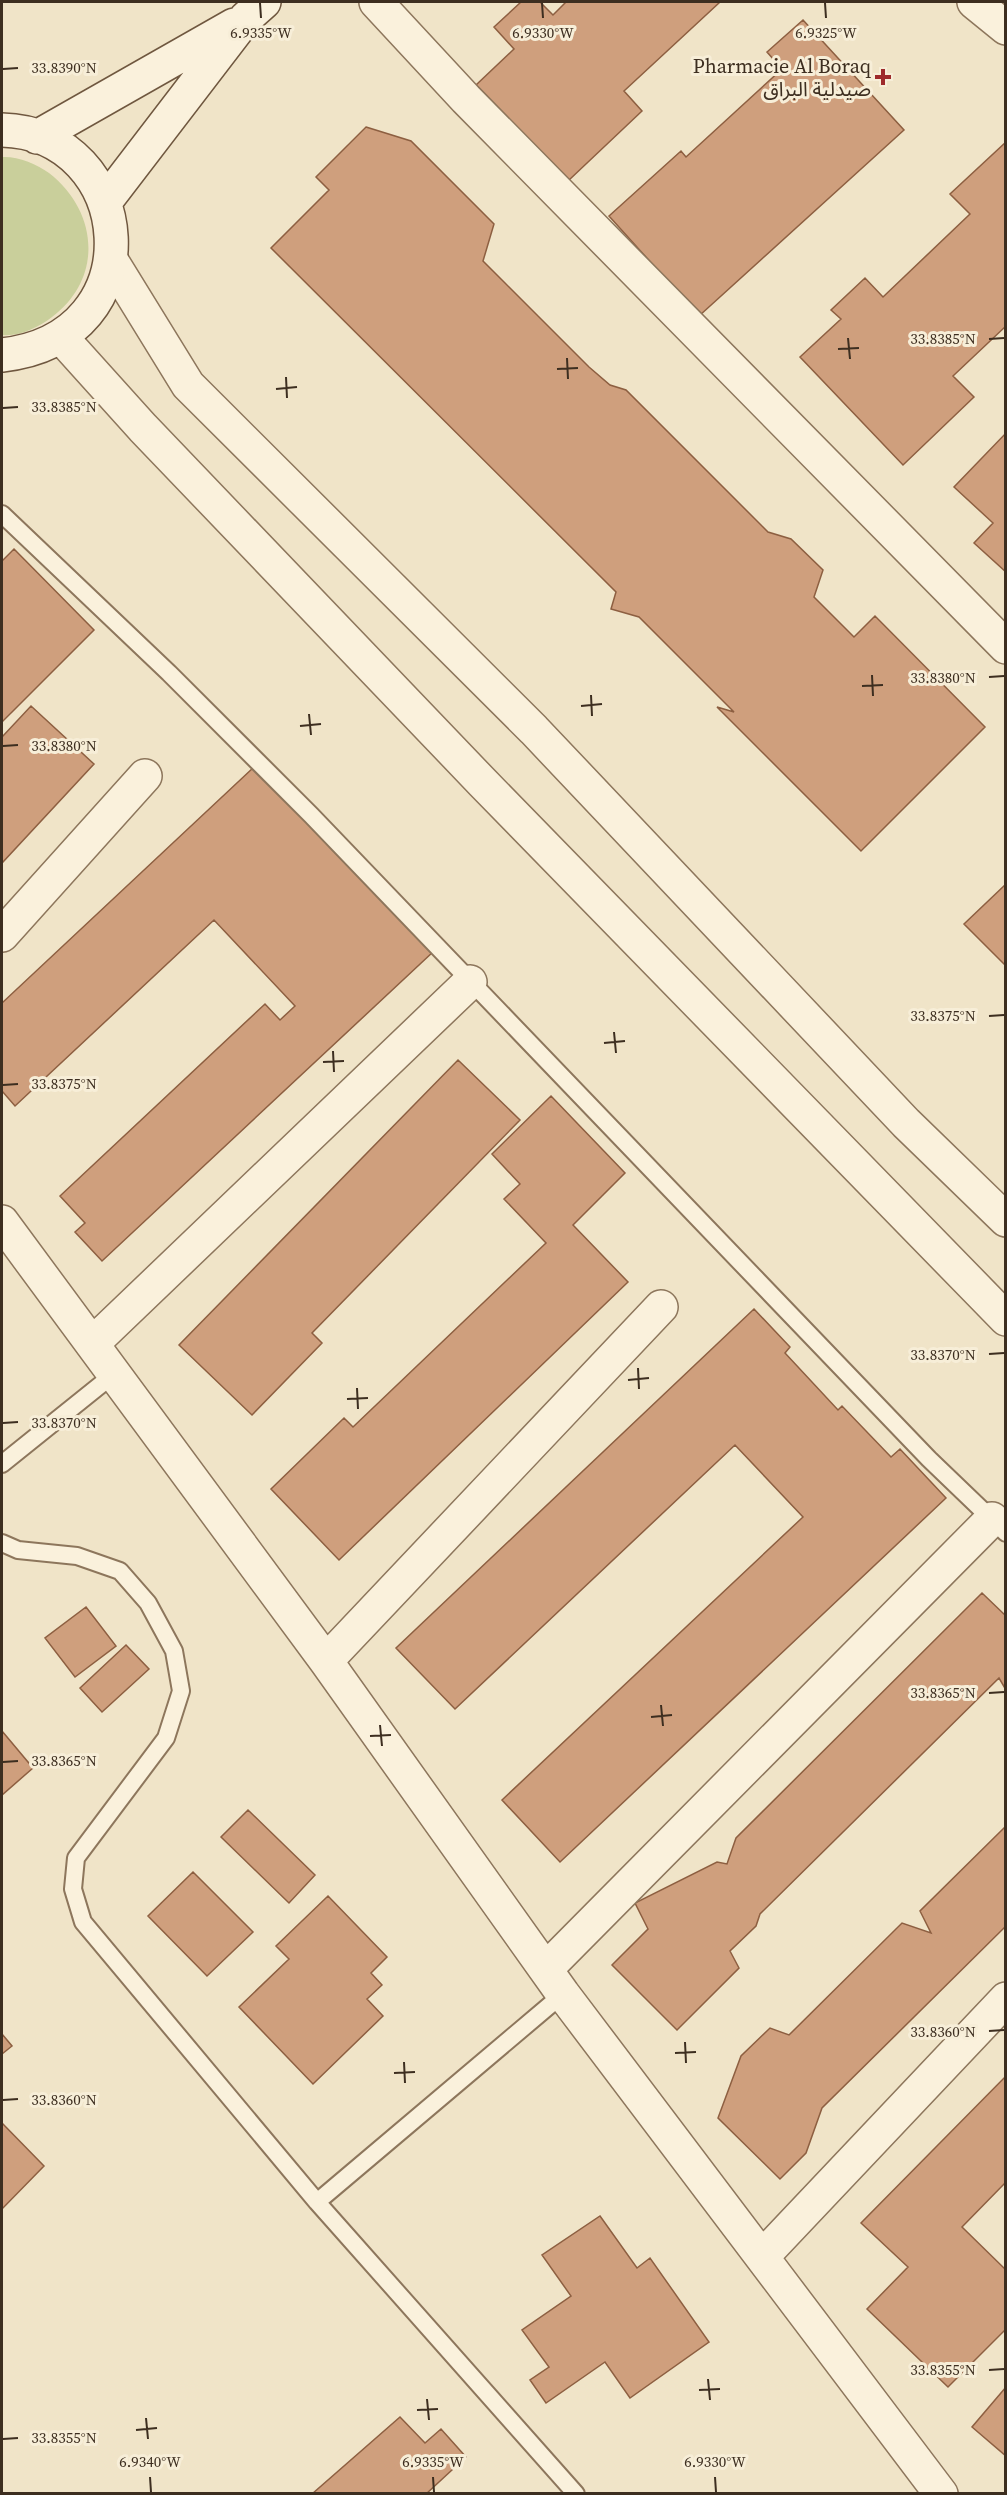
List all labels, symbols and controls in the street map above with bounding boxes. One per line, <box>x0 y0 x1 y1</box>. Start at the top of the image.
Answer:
text: 6.9335°W <box>230 22 292 43</box>
text: 6.9330°W <box>512 22 574 43</box>
text: 6.9325°W <box>795 22 857 43</box>
place label: Pharmacie Al Boraq صيدلية البراق <box>693 52 872 103</box>
text: 33.8390°N <box>31 57 97 78</box>
marker: Pharmacie Al Boraq صيدلية البراق <box>876 70 890 84</box>
text: 33.8385°N <box>910 328 976 349</box>
text: 33.8385°N <box>31 396 97 417</box>
text: 33.8380°N <box>910 667 976 688</box>
text: 33.8380°N <box>31 735 97 756</box>
text: 33.8375°N <box>910 1005 976 1026</box>
text: 33.8375°N <box>31 1073 97 1094</box>
text: 33.8370°N <box>910 1344 976 1365</box>
text: 33.8370°N <box>31 1412 97 1433</box>
text: 33.8365°N <box>910 1682 976 1703</box>
text: 33.8365°N <box>31 1750 97 1771</box>
text: 33.8360°N <box>910 2021 976 2042</box>
text: 33.8360°N <box>31 2089 97 2110</box>
text: 33.8355°N <box>910 2359 976 2380</box>
text: 33.8355°N <box>31 2427 97 2448</box>
text: 6.9340°W <box>119 2451 181 2472</box>
text: 6.9335°W <box>402 2451 464 2472</box>
text: 6.9330°W <box>684 2451 746 2472</box>

